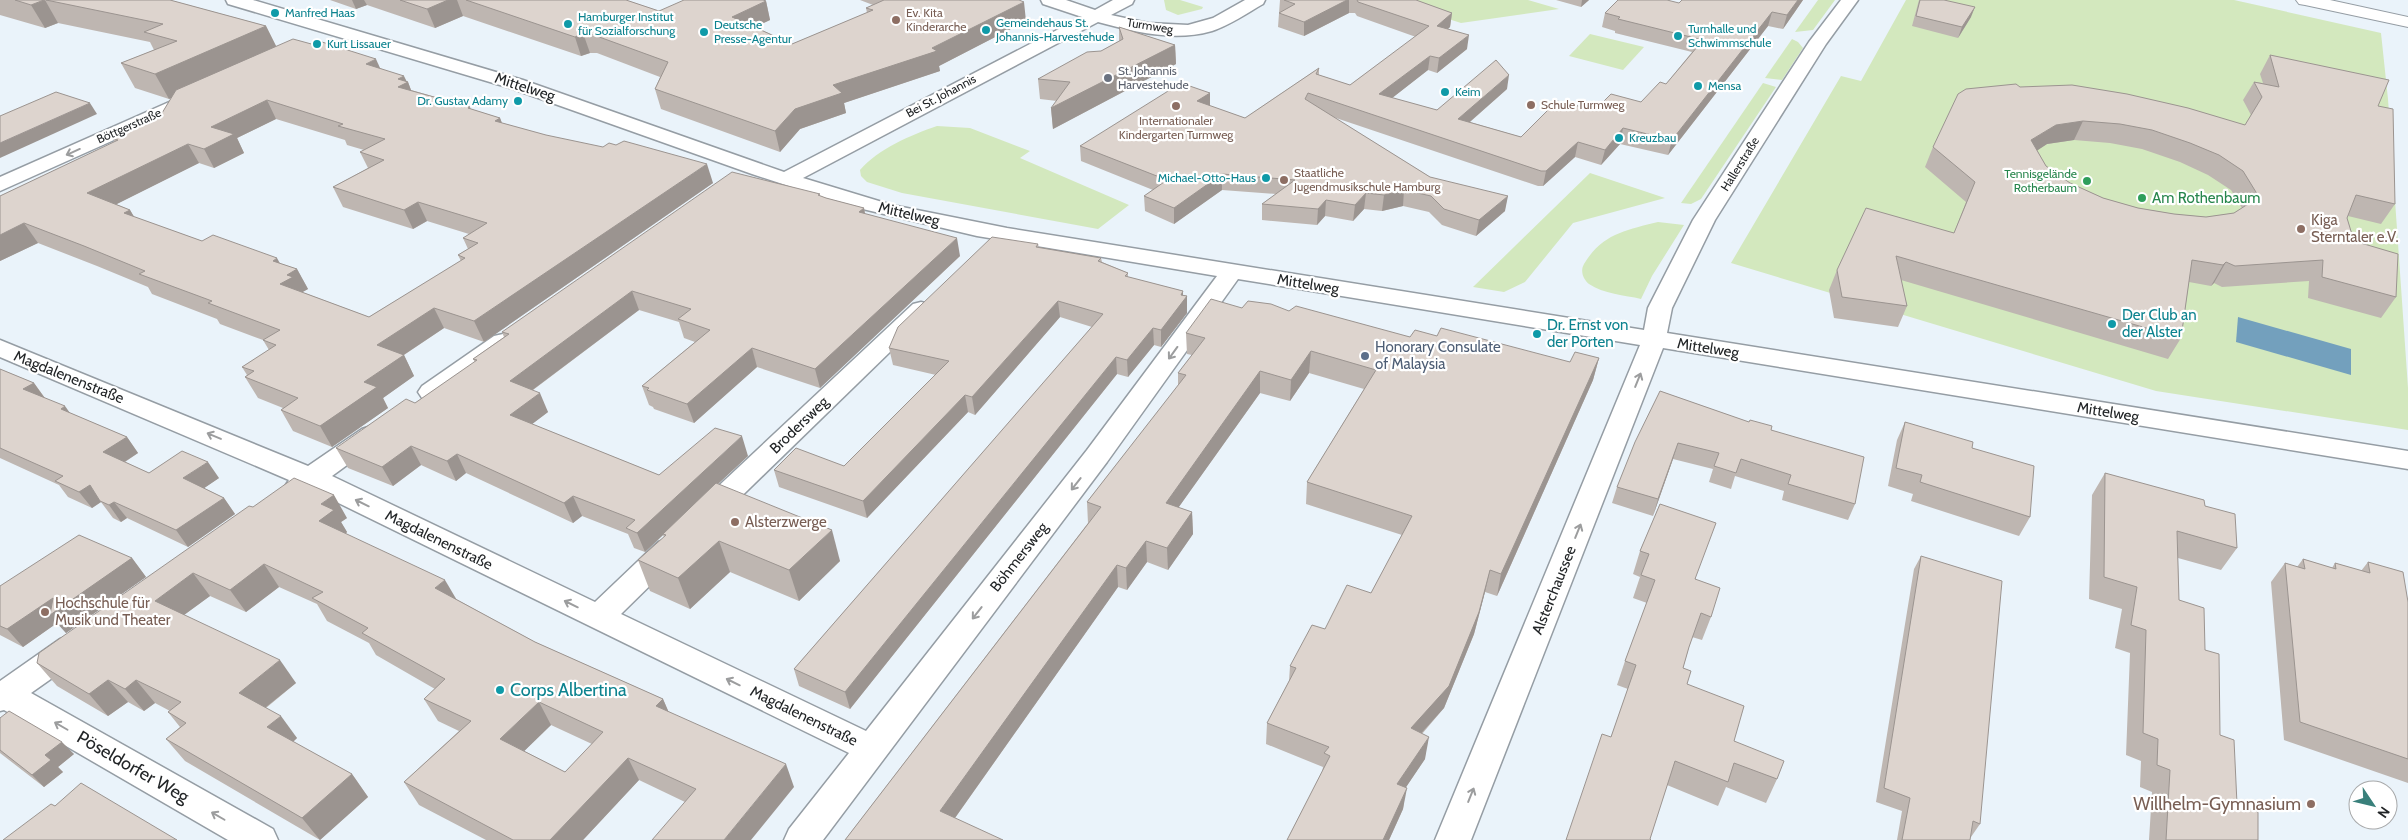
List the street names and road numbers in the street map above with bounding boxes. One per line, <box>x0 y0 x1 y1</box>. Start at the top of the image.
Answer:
street label: Turmweg <box>1126 14 1175 37</box>
street label: Mittelweg <box>493 69 558 105</box>
street label: Bei St. Johannis <box>903 71 978 120</box>
street label: Böttgerstraße <box>94 105 163 146</box>
street label: Hallerstraße <box>1717 134 1762 194</box>
street label: Mittelweg <box>877 198 942 230</box>
street label: Mittelweg <box>1276 270 1341 298</box>
street label: Mittelweg <box>1676 334 1741 362</box>
street label: Magdalenenstraße <box>11 347 127 407</box>
street label: Brodersweg <box>766 392 832 457</box>
street label: Mittelweg <box>2076 398 2141 426</box>
street label: Magdalenenstraße <box>382 506 496 574</box>
street label: Böhmersweg <box>986 518 1052 595</box>
street label: Alsterchaussee <box>1528 543 1580 637</box>
street label: Magdalenenstraße <box>747 682 861 750</box>
street label: Pöseldorfer Weg <box>73 726 194 808</box>

